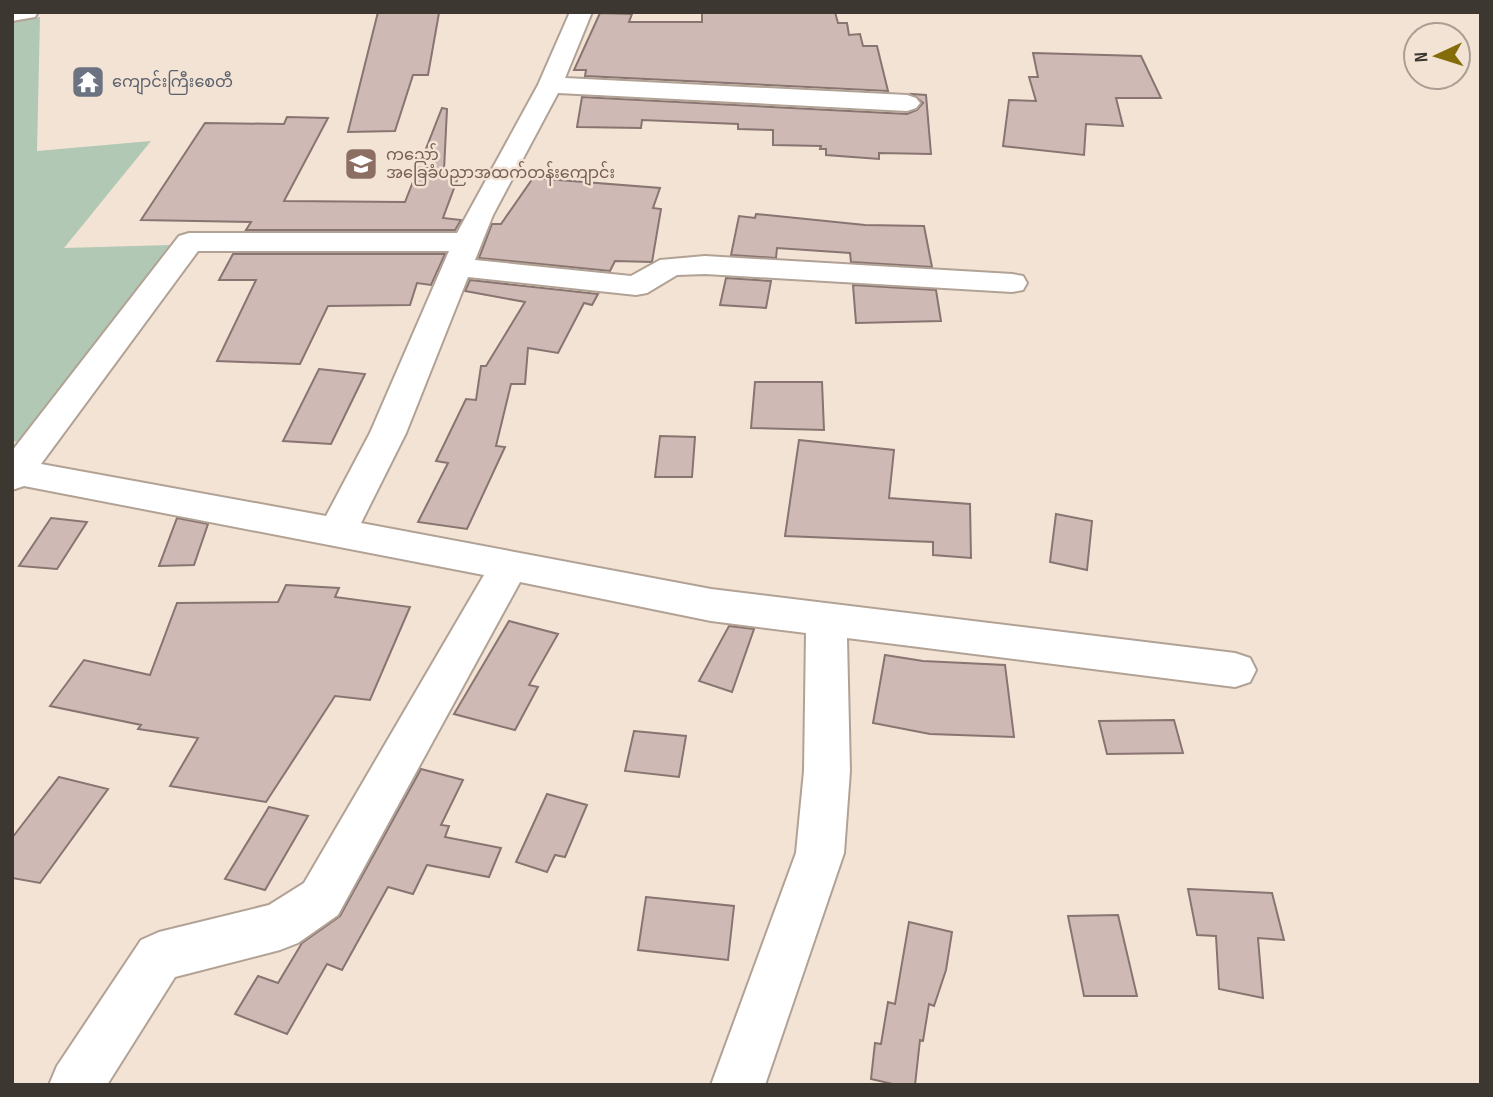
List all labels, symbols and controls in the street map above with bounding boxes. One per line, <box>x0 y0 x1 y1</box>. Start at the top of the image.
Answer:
north arrow <box>1402 21 1472 91</box>
text: N <box>1410 51 1433 63</box>
temple icon: ကျောင်းကြီးစေတီ <box>69 63 107 101</box>
place label: ကျောင်းကြီးစေတီ <box>112 70 233 95</box>
place label: ကညှော် အခြေခံပညာအထက်တန်းကျောင်း <box>386 143 615 186</box>
school or university icon: ကညှော် အခြေခံပညာအထက်တန်းကျောင်း <box>342 145 380 183</box>

